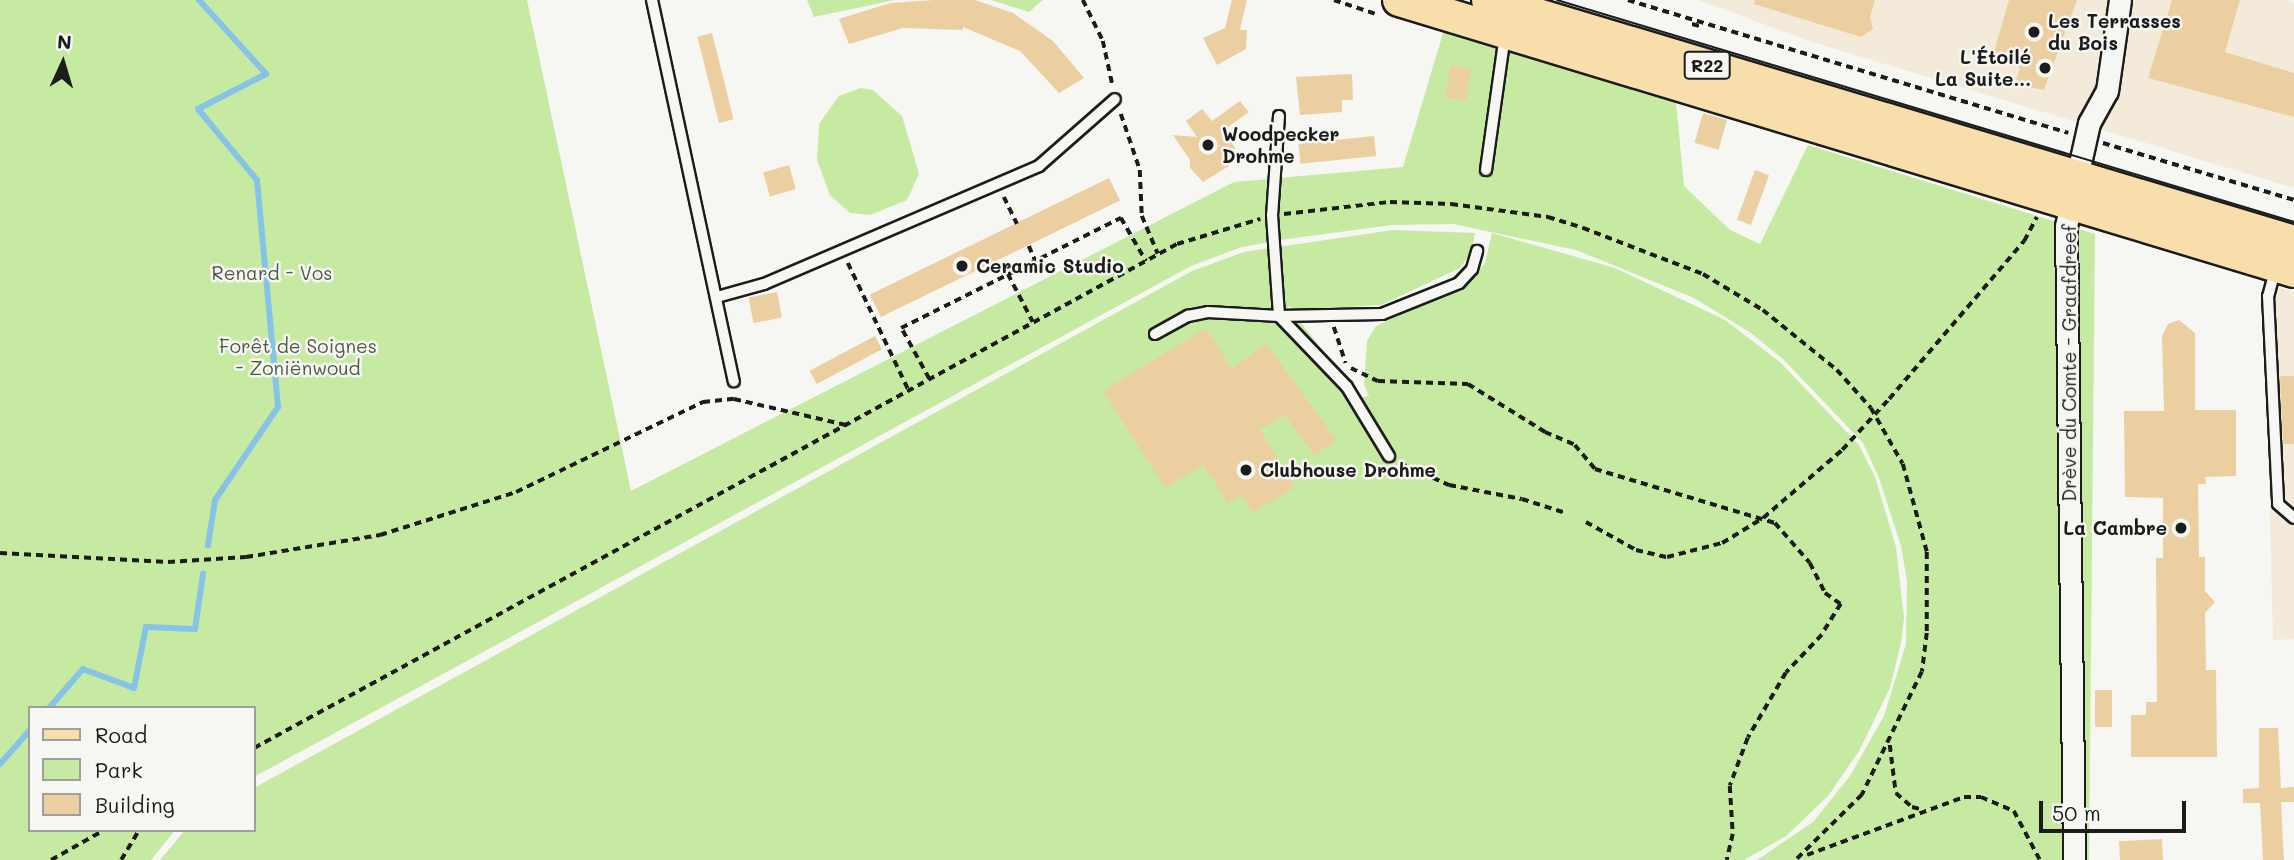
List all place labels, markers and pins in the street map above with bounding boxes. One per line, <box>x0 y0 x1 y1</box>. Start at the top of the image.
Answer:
place label: Les Terrasses du Bois <box>2048 10 2181 54</box>
marker: Les Terrasses du Bois <box>2026 24 2042 40</box>
place label: L'Étoilé La Suite... <box>1935 46 2031 90</box>
marker: L'Étoilé La Suite... <box>2037 60 2053 76</box>
place label: Woodpecker Drohme <box>1222 123 1339 167</box>
marker: Woodpecker Drohme <box>1200 137 1216 153</box>
place label: Ceramic Studio <box>976 255 1124 277</box>
marker: Ceramic Studio <box>954 258 970 274</box>
place label: Clubhouse Drohme <box>1260 459 1436 481</box>
marker: Clubhouse Drohme <box>1238 462 1254 478</box>
place label: La Cambre <box>2063 517 2167 539</box>
marker: La Cambre <box>2173 520 2189 536</box>

